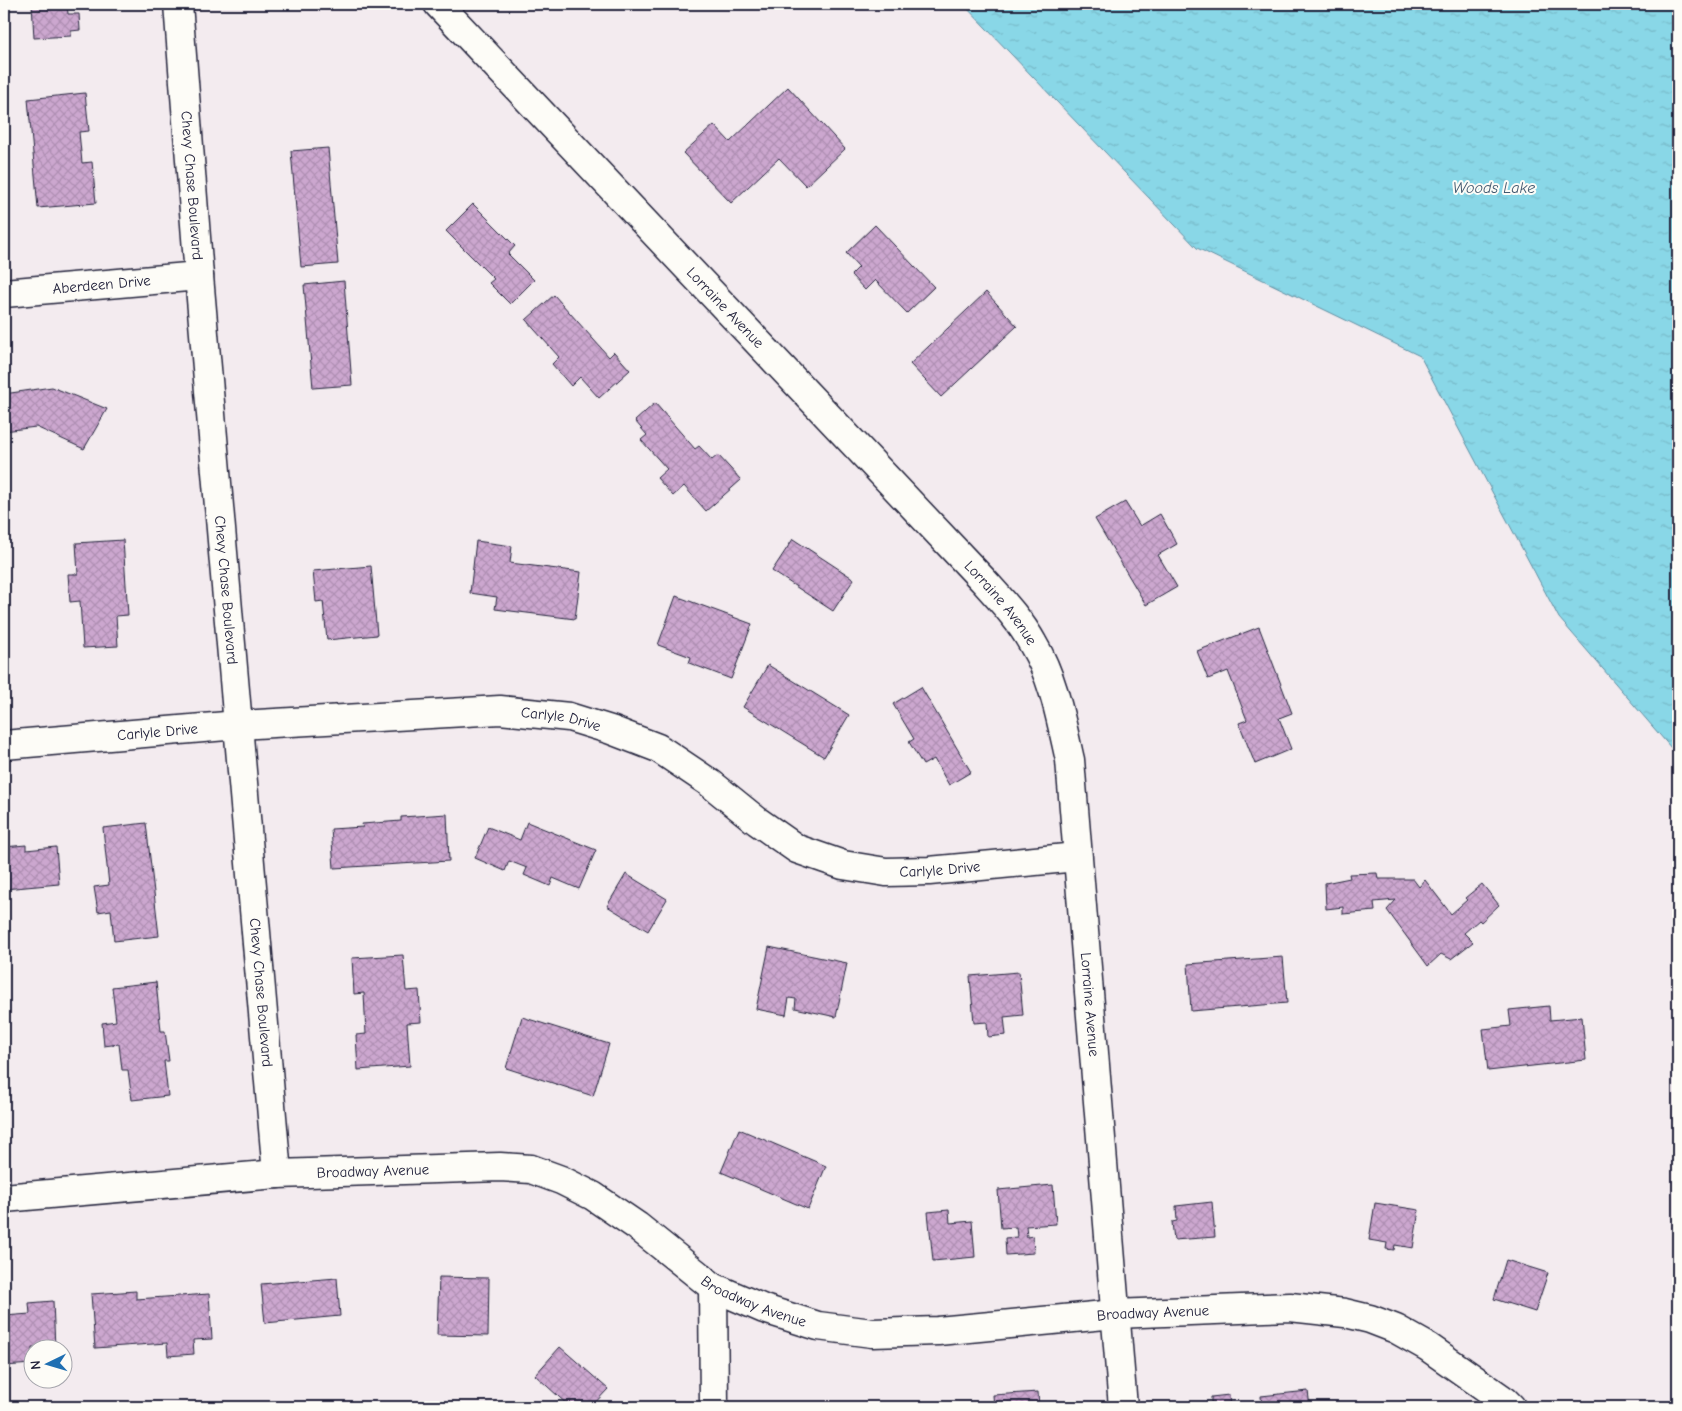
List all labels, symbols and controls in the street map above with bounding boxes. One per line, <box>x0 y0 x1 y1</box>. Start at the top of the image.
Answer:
street label: Chevy Chase Boulevard <box>177 110 207 261</box>
water label: Woods Lake <box>1453 179 1535 197</box>
street label: Lorraine Avenue <box>683 263 768 352</box>
street label: Aberdeen Drive <box>52 271 152 298</box>
street label: Chevy Chase Boulevard <box>211 515 242 665</box>
street label: Lorraine Avenue <box>960 557 1041 649</box>
street label: Carlyle Drive <box>520 703 604 735</box>
street label: Carlyle Drive <box>116 719 199 744</box>
street label: Carlyle Drive <box>899 857 981 881</box>
street label: Chevy Chase Boulevard <box>246 917 277 1068</box>
street label: Lorraine Avenue <box>1077 952 1103 1058</box>
street label: Broadway Avenue <box>316 1160 430 1182</box>
street label: Broadway Avenue <box>697 1272 809 1331</box>
street label: Broadway Avenue <box>1096 1301 1210 1325</box>
north arrow <box>22 1338 72 1388</box>
text: N <box>27 1360 44 1370</box>

